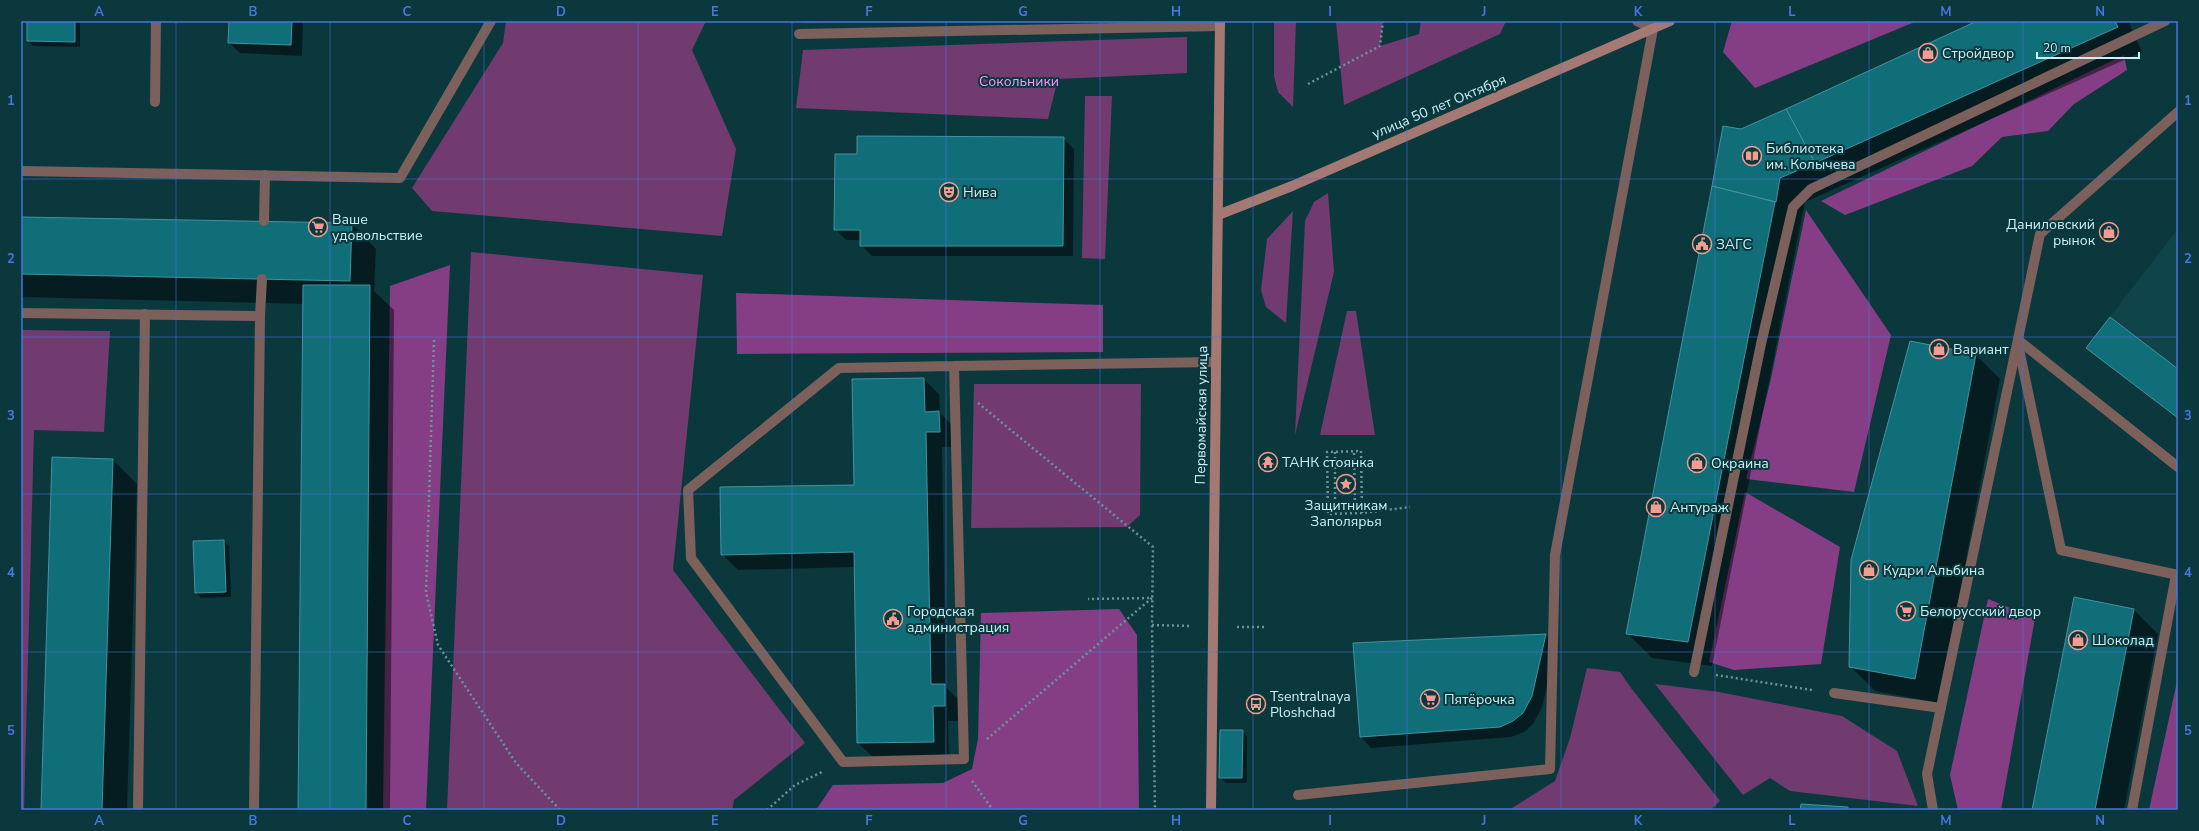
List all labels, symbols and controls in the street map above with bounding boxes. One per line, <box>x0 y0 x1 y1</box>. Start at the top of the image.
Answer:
text: A <box>94 3 104 21</box>
text: B <box>249 3 258 21</box>
text: C <box>403 3 412 21</box>
text: D <box>556 3 566 21</box>
text: E <box>711 3 719 21</box>
text: F <box>865 3 873 21</box>
text: G <box>1018 3 1028 21</box>
text: H <box>1171 3 1181 21</box>
text: I <box>1328 3 1332 21</box>
text: J <box>1481 3 1486 21</box>
text: K <box>1634 3 1643 21</box>
text: L <box>1788 3 1796 21</box>
text: M <box>1940 3 1952 21</box>
text: N <box>2095 3 2105 21</box>
scale bar <box>2037 34 2139 60</box>
text: 20 m <box>2043 40 2071 56</box>
shop icon: Стройдвор <box>1917 42 1939 64</box>
place label: Стройдвор <box>1942 44 2014 63</box>
street label: улица 50 лет Октября <box>1369 70 1509 143</box>
park label: Сокольники <box>979 72 1059 91</box>
text: 1 <box>7 92 15 110</box>
text: 1 <box>2184 92 2192 110</box>
place label: Библиотека им. Колычева <box>1766 139 1856 174</box>
library icon: Библиотека им. Колычева <box>1741 145 1763 167</box>
theatre icon: Нива <box>938 181 960 203</box>
place label: Нива <box>963 183 997 202</box>
place label: Ваше удовольствие <box>332 210 423 245</box>
place label: Даниловский рынок <box>2006 215 2096 250</box>
supermarket icon: Ваше удовольствие <box>307 216 329 238</box>
shop icon: Даниловский рынок <box>2098 221 2120 243</box>
public building icon: ЗАГС <box>1691 233 1713 255</box>
place label: ЗАГС <box>1716 235 1752 254</box>
text: 2 <box>7 250 15 268</box>
text: 2 <box>2184 250 2192 268</box>
shop icon: Вариант <box>1928 338 1950 360</box>
place label: Вариант <box>1953 340 2009 359</box>
street label: Первомайская улица <box>1191 345 1212 485</box>
text: 3 <box>7 407 15 425</box>
text: 3 <box>2184 407 2192 425</box>
temple icon: ТАНК стоянка <box>1257 451 1279 473</box>
shop icon: Окраина <box>1686 452 1708 474</box>
place label: ТАНК стоянка <box>1282 453 1374 472</box>
place label: Окраина <box>1711 454 1769 473</box>
place icon: Защитникам Заполярья <box>1335 473 1357 495</box>
place label: Защитникам Заполярья <box>1305 496 1387 531</box>
shop icon: Антураж <box>1645 496 1667 518</box>
place label: Антураж <box>1670 498 1729 517</box>
shop icon: Кудри Альбина <box>1858 559 1880 581</box>
place label: Кудри Альбина <box>1883 561 1985 580</box>
text: 4 <box>7 564 15 582</box>
text: 4 <box>2184 564 2192 582</box>
supermarket icon: Белорусский двор <box>1895 600 1917 622</box>
place label: Городская администрация <box>907 602 1009 637</box>
place label: Белорусский двор <box>1920 602 2041 621</box>
public building icon: Городская администрация <box>882 608 904 630</box>
shop icon: Шоколад <box>2067 629 2089 651</box>
place label: Шоколад <box>2092 631 2154 650</box>
place label: Tsentralnaya Ploshchad <box>1270 687 1351 722</box>
supermarket icon: Пятёрочка <box>1419 688 1441 710</box>
place label: Пятёрочка <box>1444 690 1515 709</box>
bus stop icon: Tsentralnaya Ploshchad <box>1245 693 1267 715</box>
text: 5 <box>7 722 15 740</box>
text: 5 <box>2184 722 2192 740</box>
text: A <box>94 812 104 830</box>
text: B <box>249 812 258 830</box>
text: C <box>403 812 412 830</box>
text: D <box>556 812 566 830</box>
text: E <box>711 812 719 830</box>
text: F <box>865 812 873 830</box>
text: G <box>1018 812 1028 830</box>
text: H <box>1171 812 1181 830</box>
text: I <box>1328 812 1332 830</box>
text: J <box>1481 812 1486 830</box>
text: K <box>1634 812 1643 830</box>
text: L <box>1788 812 1796 830</box>
text: M <box>1940 812 1952 830</box>
text: N <box>2095 812 2105 830</box>

